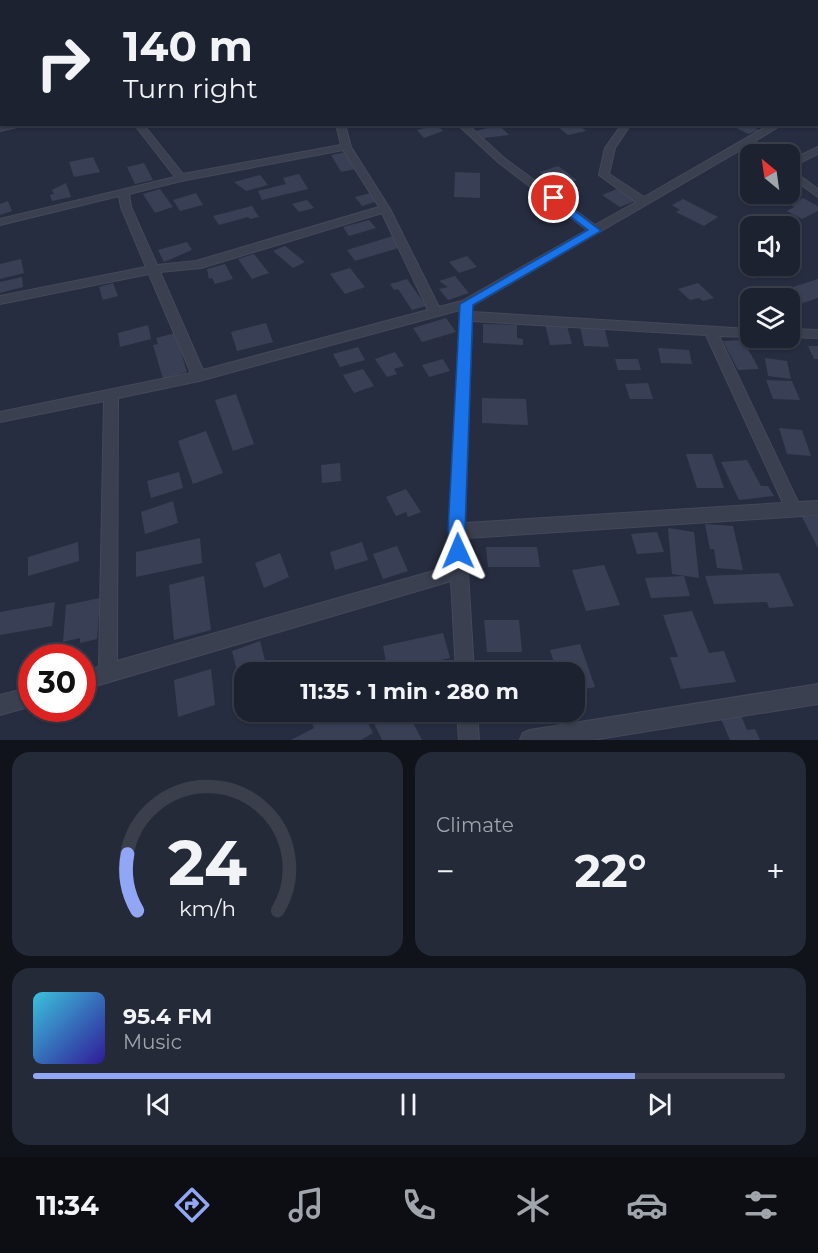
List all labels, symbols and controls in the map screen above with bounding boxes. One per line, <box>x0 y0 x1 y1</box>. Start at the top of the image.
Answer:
text: 140 m <box>123 20 253 72</box>
icon: right <box>24 24 102 102</box>
text: Turn right <box>123 72 258 105</box>
north arrow <box>740 144 800 204</box>
map controls <box>740 144 800 348</box>
pin <box>528 172 579 223</box>
icon: arrive <box>537 181 570 214</box>
button: sound <box>740 216 800 276</box>
button: layers <box>740 288 800 348</box>
position arrow <box>426 519 490 583</box>
speed limit sign: 30 <box>18 644 96 722</box>
text: 11:35 · 1 min · 280 m <box>300 678 519 705</box>
text: Climate <box>436 813 514 837</box>
text: 24 <box>168 825 247 901</box>
text: 22° <box>575 843 646 898</box>
text: − <box>436 851 455 891</box>
text: + <box>766 851 785 891</box>
text: km/h <box>179 895 236 921</box>
text: 95.4 FM <box>123 1003 212 1030</box>
text: Music <box>123 1030 182 1054</box>
icon: previous <box>142 1088 175 1121</box>
icon: pause <box>392 1088 425 1121</box>
icon: next <box>643 1088 676 1121</box>
icon: directions <box>171 1184 213 1226</box>
icon: music <box>285 1184 327 1226</box>
icon: phone <box>398 1184 440 1226</box>
icon: climate <box>512 1184 554 1226</box>
icon: car <box>626 1184 668 1226</box>
icon: filters <box>740 1184 782 1226</box>
text: 11:34 <box>36 1189 99 1222</box>

